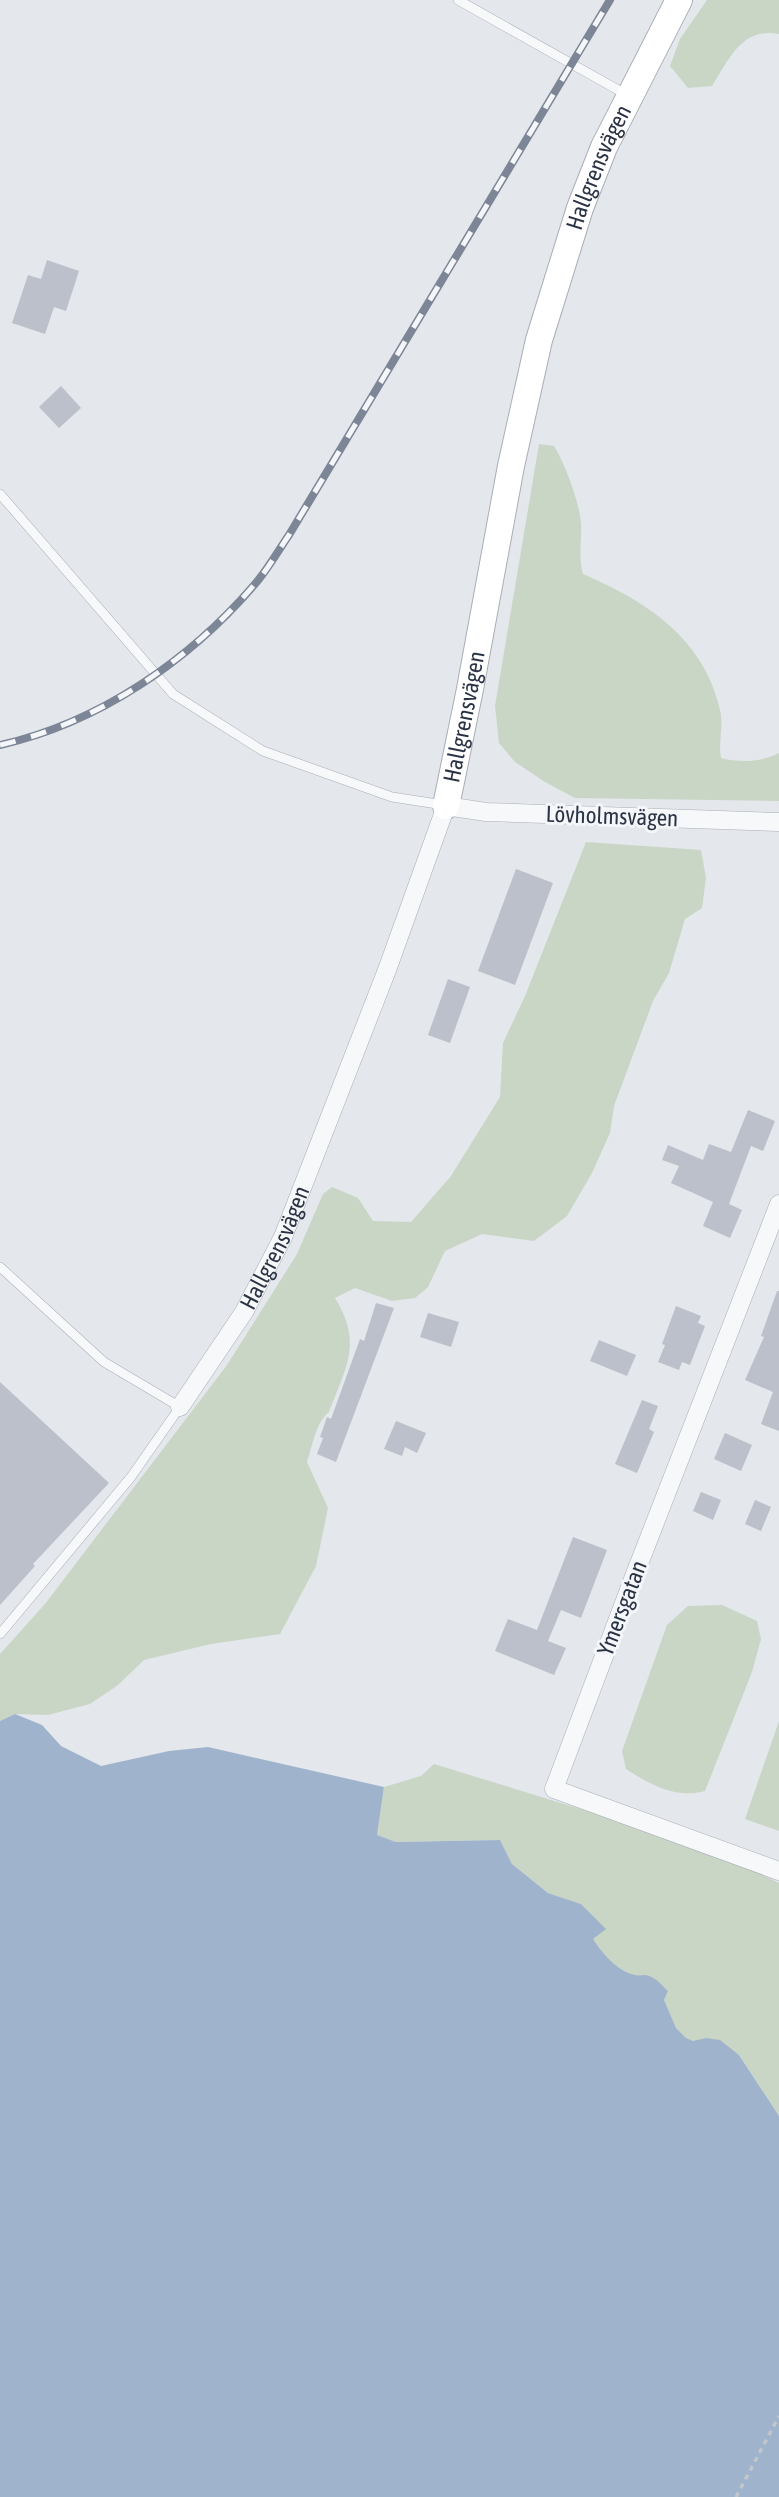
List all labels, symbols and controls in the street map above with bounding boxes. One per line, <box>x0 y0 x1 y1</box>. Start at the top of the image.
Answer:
street label: Hallgrensvägen <box>561 100 636 233</box>
street label: Hallgrensvägen <box>438 649 490 785</box>
street label: Lövholmsvägen <box>545 801 679 831</box>
street label: Hallgrensvägen <box>235 1182 315 1314</box>
street label: Ymersgatan <box>592 1557 652 1659</box>

